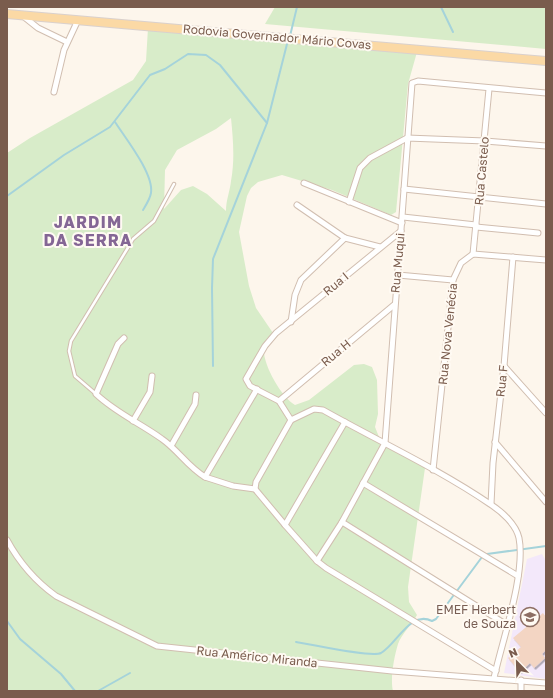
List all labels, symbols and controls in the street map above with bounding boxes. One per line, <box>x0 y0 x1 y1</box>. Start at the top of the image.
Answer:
street label: Rodovia Governador Mário Covas <box>182 21 372 52</box>
street label: Rua Castelo <box>471 136 492 206</box>
district label: JARDIM DA SERRA <box>44 212 132 250</box>
street label: Rua Muqui <box>387 232 408 294</box>
street label: Rua I <box>320 269 352 299</box>
street label: Rua Nova Venécia <box>435 282 460 386</box>
street label: Rua H <box>318 336 354 369</box>
street label: Rua F <box>492 364 511 398</box>
place label: EMEF Herbert de Souza <box>436 602 516 631</box>
school or university icon: EMEF Herbert de Souza <box>519 606 541 628</box>
north arrow <box>497 642 537 682</box>
street label: Rua Américo Miranda <box>196 643 318 670</box>
text: N <box>507 645 519 660</box>

